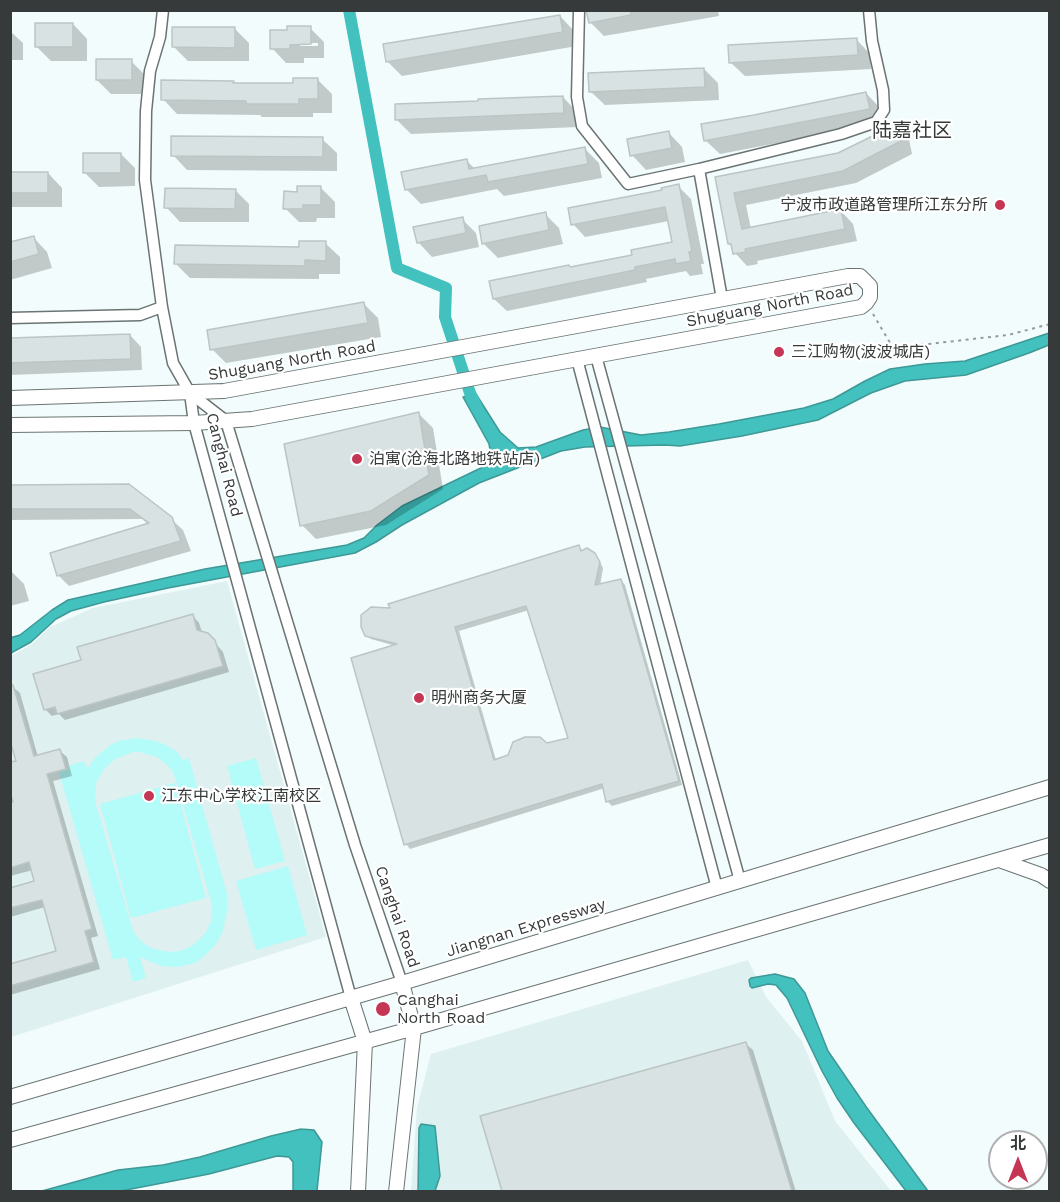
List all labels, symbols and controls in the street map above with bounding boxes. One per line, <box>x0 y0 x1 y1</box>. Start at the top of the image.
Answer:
district label: 陆嘉社区 <box>872 119 952 143</box>
place label: 宁波市政道路管理所江东分所 <box>780 195 988 215</box>
marker: 宁波市政道路管理所江东分所 <box>993 198 1007 212</box>
street label: Shuguang North Road <box>685 280 855 332</box>
street label: Shuguang North Road <box>207 337 377 385</box>
place label: 三江购物(波波城店) <box>791 342 930 362</box>
marker: 三江购物(波波城店) <box>772 345 786 359</box>
street label: Canghai Road <box>202 411 246 519</box>
place label: 泊寓(沧海北路地铁站店) <box>369 449 540 469</box>
marker: 泊寓(沧海北路地铁站店) <box>350 452 364 466</box>
place label: 明州商务大厦 <box>431 688 527 708</box>
marker: 明州商务大厦 <box>412 691 426 705</box>
place label: 江东中心学校江南校区 <box>161 786 321 806</box>
marker: 江东中心学校江南校区 <box>142 789 156 803</box>
street label: Canghai Road <box>371 864 423 970</box>
street label: Jiangnan Expressway <box>444 895 608 961</box>
place label: Canghai North Road <box>397 990 485 1028</box>
marker: Canghai North Road <box>374 1000 392 1018</box>
north arrow <box>988 1130 1048 1190</box>
text: 北 <box>1010 1134 1026 1153</box>

